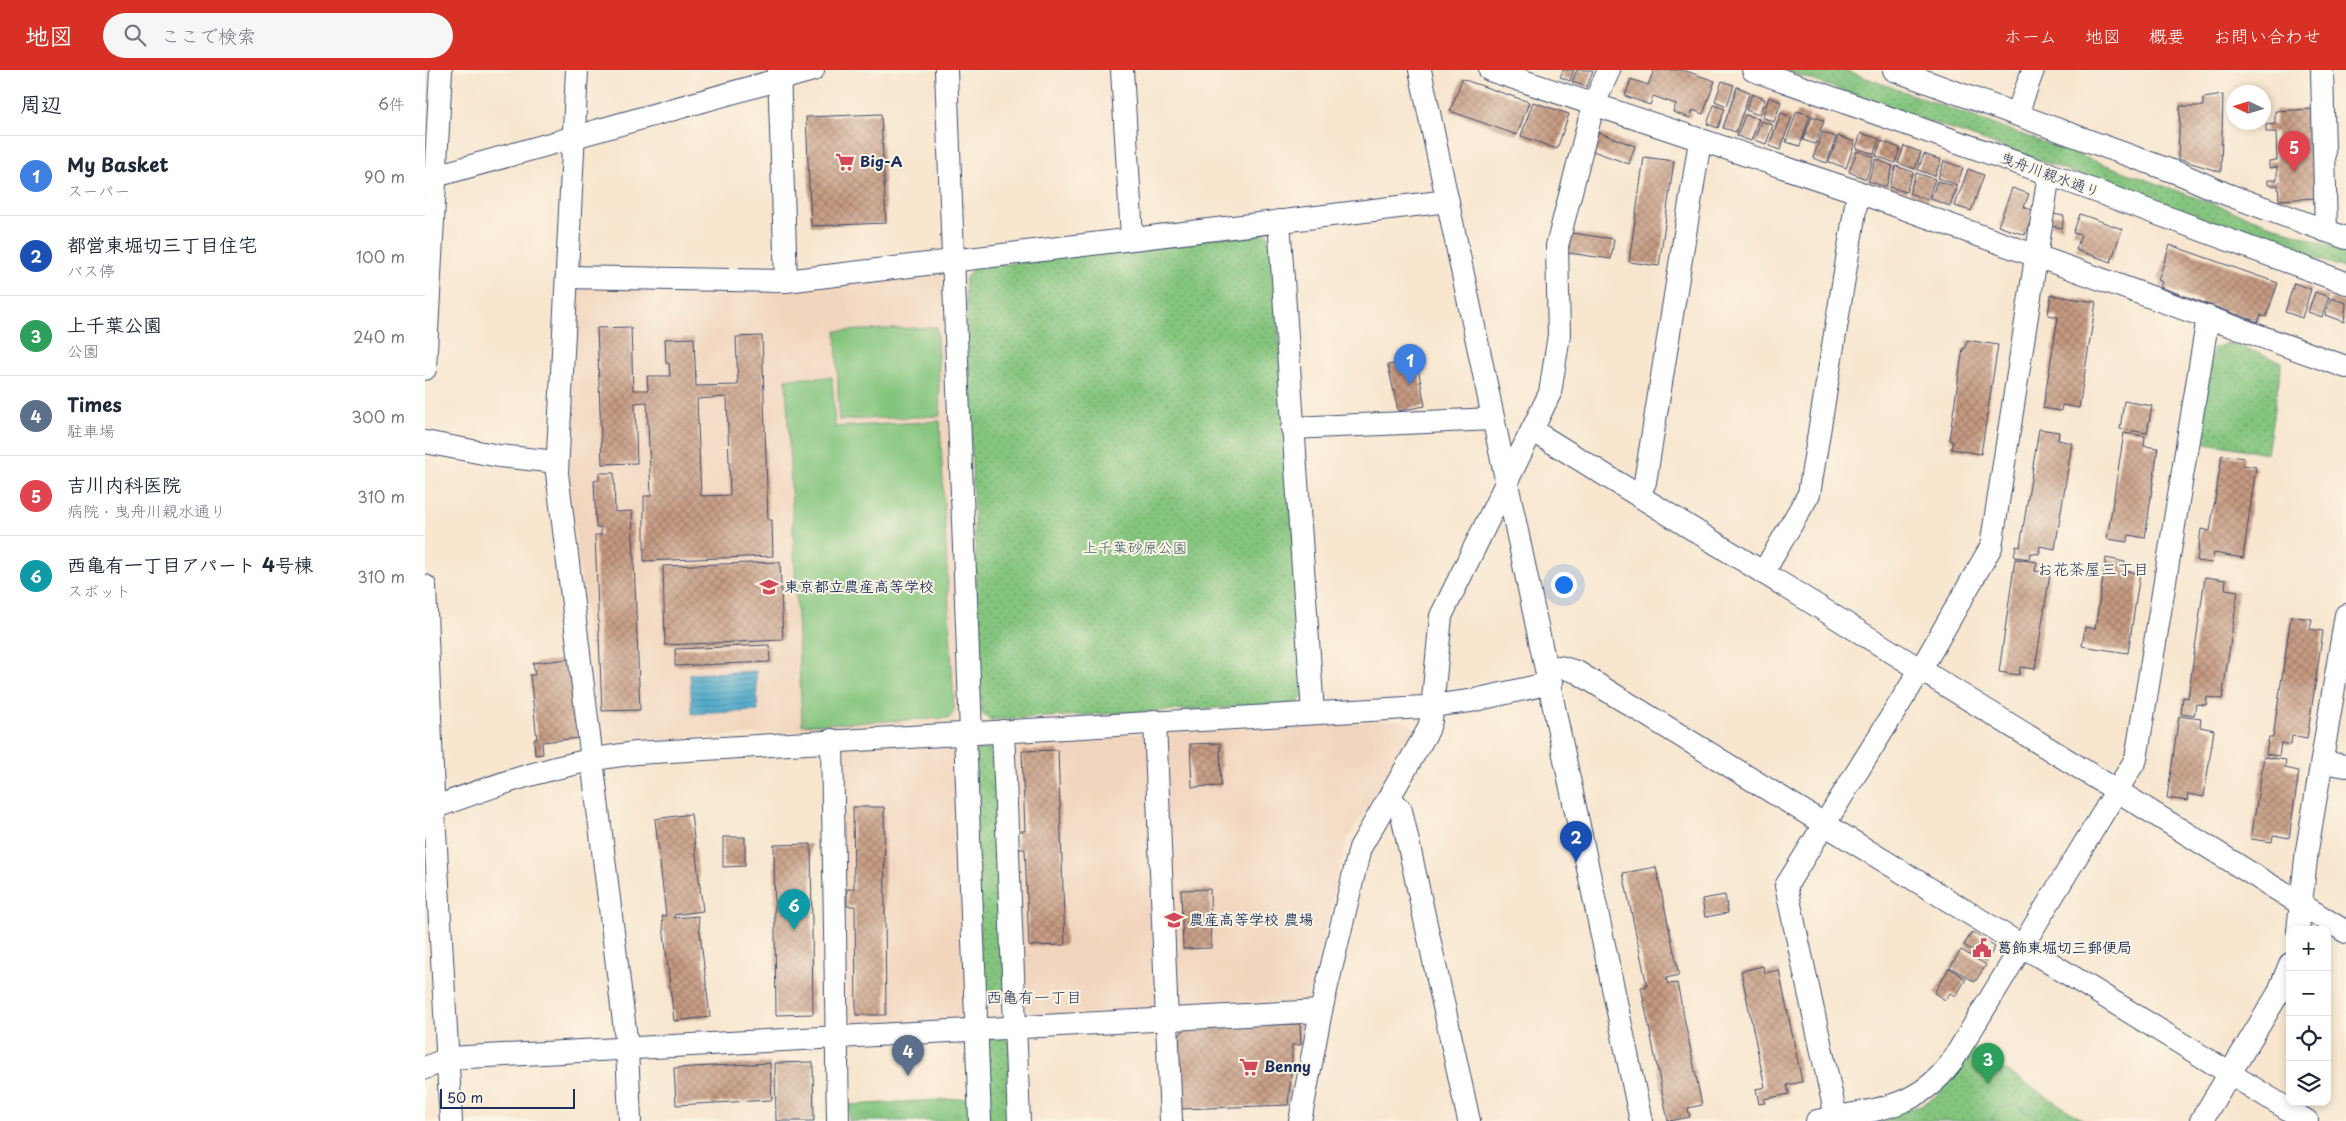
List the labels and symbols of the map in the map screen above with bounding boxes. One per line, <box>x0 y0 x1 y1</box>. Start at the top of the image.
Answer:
north arrow <box>2226 85 2271 130</box>
pin: 5 <box>2278 131 2310 172</box>
street label: 曳舟川親水通り <box>1997 145 2104 202</box>
place label: Big-A <box>860 149 903 172</box>
supermarket icon: Big-A <box>834 151 856 173</box>
pin: 1 <box>1394 344 1426 385</box>
park label: 上千葉砂原公園 <box>1082 535 1188 558</box>
district label: お花茶屋三丁目 <box>2037 556 2149 580</box>
your location <box>1551 572 1577 598</box>
place label: 東京都立農産高等学校 <box>784 574 934 597</box>
school or university icon: 東京都立農産高等学校 <box>758 576 780 598</box>
pin: 2 <box>1560 821 1592 862</box>
pin: 6 <box>778 889 810 930</box>
place label: 農産高等学校 農場 <box>1189 907 1314 930</box>
school or university icon: 農産高等学校 農場 <box>1163 909 1185 931</box>
place label: 葛飾東堀切三郵便局 <box>1997 935 2132 958</box>
public building icon: 葛飾東堀切三郵便局 <box>1971 937 1993 959</box>
district label: 西亀有一丁目 <box>986 984 1082 1008</box>
pin: 4 <box>892 1035 924 1076</box>
pin: 3 <box>1972 1043 2004 1084</box>
place label: Benny <box>1264 1054 1311 1077</box>
supermarket icon: Benny <box>1238 1056 1260 1078</box>
scale bar <box>440 1086 575 1109</box>

